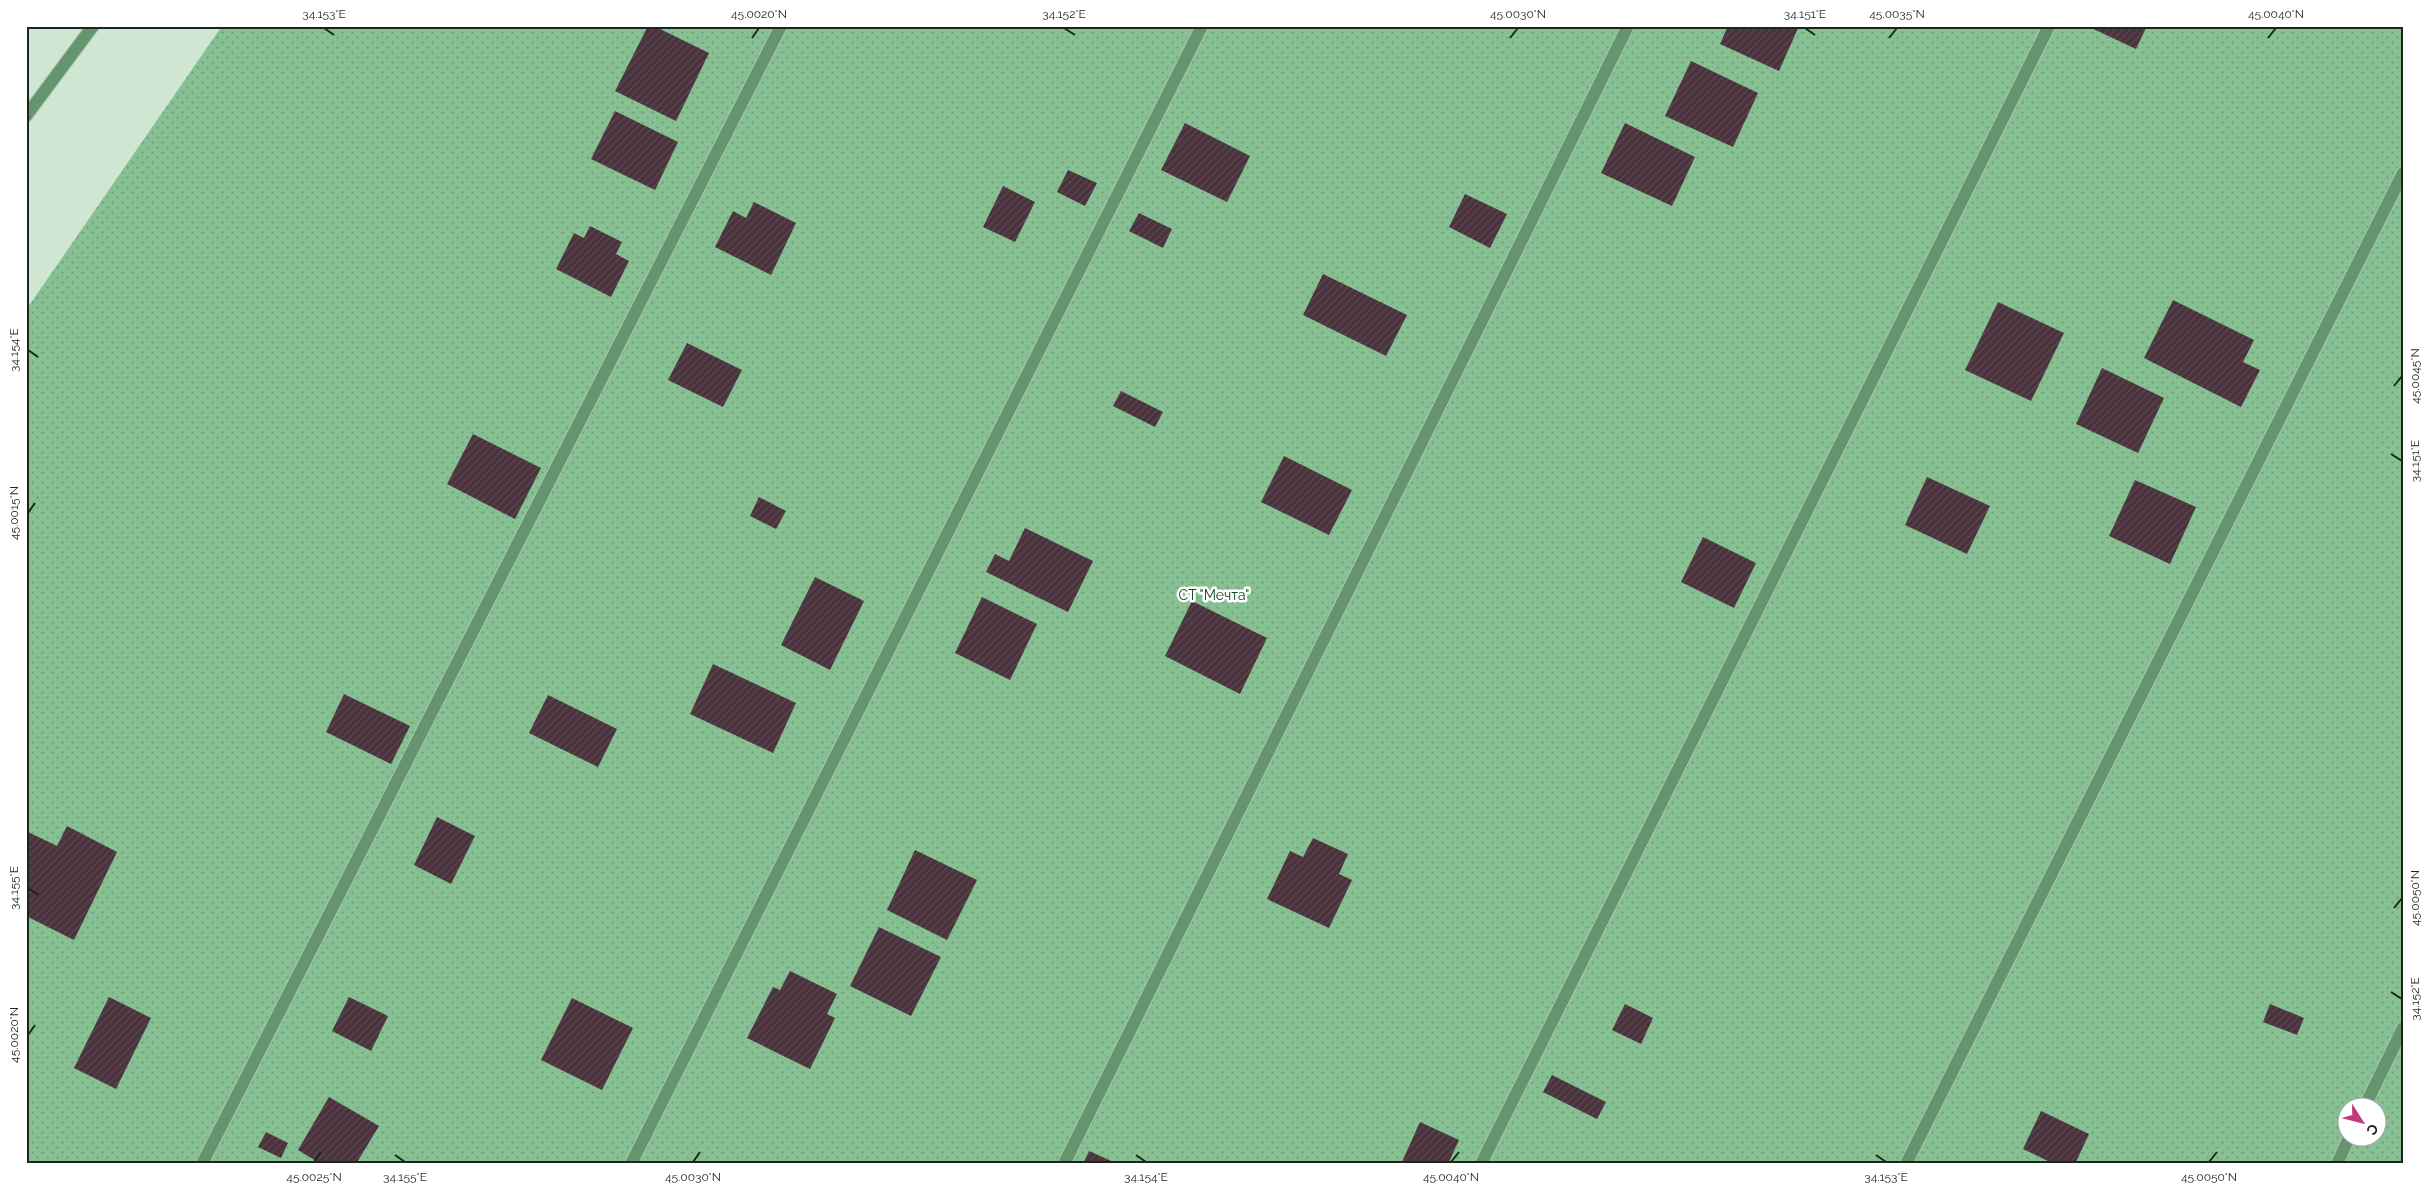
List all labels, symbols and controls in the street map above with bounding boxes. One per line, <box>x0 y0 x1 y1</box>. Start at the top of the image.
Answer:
text: 34.153°E <box>302 7 346 21</box>
text: 45.0020°N <box>731 7 787 21</box>
text: 34.152°E <box>1042 7 1086 21</box>
text: 45.0030°N <box>1490 7 1546 21</box>
text: 34.151°E <box>1784 7 1826 21</box>
text: 45.0035°N <box>1869 7 1925 21</box>
text: 45.0040°N <box>2248 7 2304 21</box>
text: 34.154°E <box>7 328 21 372</box>
text: 45.0045°N <box>2408 348 2422 404</box>
text: 34.151°E <box>2408 440 2422 482</box>
text: 45.0015°N <box>7 486 21 540</box>
park label: СТ "Мечта" <box>1179 587 1249 603</box>
text: 34.155°E <box>7 866 21 910</box>
text: 45.0050°N <box>2408 870 2422 926</box>
text: 34.152°E <box>2408 977 2422 1021</box>
text: 45.0020°N <box>7 1007 21 1063</box>
north arrow <box>2336 1098 2386 1148</box>
text: С <box>2363 1121 2382 1139</box>
text: 45.0025°N <box>286 1170 342 1184</box>
text: 34.155°E <box>383 1170 427 1184</box>
text: 45.0030°N <box>665 1170 721 1184</box>
text: 34.154°E <box>1124 1170 1168 1184</box>
text: 45.0040°N <box>1423 1170 1479 1184</box>
text: 34.153°E <box>1864 1170 1908 1184</box>
text: 45.0050°N <box>2181 1170 2237 1184</box>

